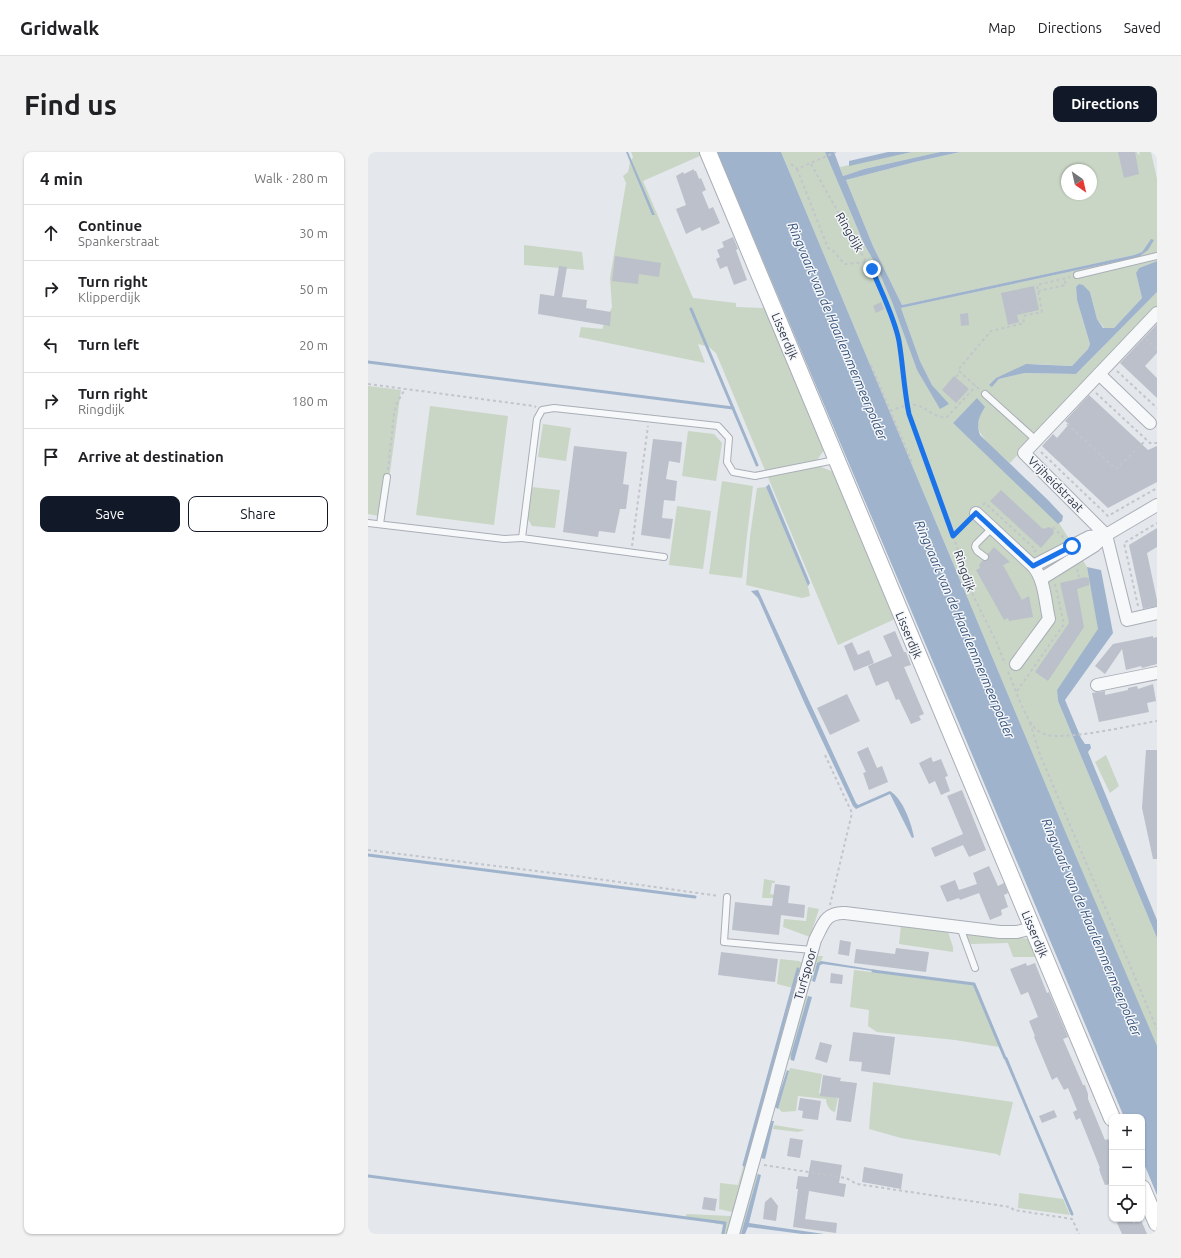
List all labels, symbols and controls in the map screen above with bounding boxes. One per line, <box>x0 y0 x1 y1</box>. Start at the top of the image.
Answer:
text: Gridwalk <box>20 17 99 39</box>
text: Map <box>988 20 1016 36</box>
text: Directions <box>1038 20 1102 36</box>
text: Saved <box>1124 20 1161 36</box>
button: Directions <box>1053 86 1157 122</box>
text: Find us <box>24 89 117 120</box>
north arrow <box>1061 164 1097 200</box>
text: 4 min <box>40 169 83 188</box>
text: Walk · 280 m <box>254 171 328 185</box>
street label: Ringdijk <box>834 210 866 254</box>
text: Continue <box>78 217 142 234</box>
water label: Ringvaart van de Haarlemmermeerpolder <box>786 220 891 443</box>
icon: ahead <box>40 222 62 244</box>
text: 30 m <box>299 226 328 240</box>
text: Spankerstraat <box>78 234 159 248</box>
route end <box>863 260 881 278</box>
text: Turn right <box>78 273 148 290</box>
icon: right <box>40 278 62 300</box>
text: 50 m <box>299 282 328 296</box>
text: Klipperdijk <box>78 290 140 304</box>
street label: Lisserdijk <box>769 311 801 361</box>
icon: left <box>40 334 62 356</box>
text: Turn left <box>78 336 139 353</box>
text: 20 m <box>299 338 328 352</box>
text: Turn right <box>78 385 148 402</box>
icon: right <box>40 390 62 412</box>
text: 180 m <box>292 394 328 408</box>
text: Ringdijk <box>78 402 125 416</box>
icon: arrive <box>40 446 62 468</box>
text: Arrive at destination <box>78 448 224 465</box>
street label: Vrijheidstraat <box>1026 454 1086 514</box>
button: Save <box>40 496 180 532</box>
button: Share <box>188 496 328 532</box>
water label: Ringvaart van de Haarlemmermeerpolder <box>913 518 1018 741</box>
route start <box>1063 537 1081 555</box>
street label: Ringdijk <box>952 549 978 593</box>
street label: Lisserdijk <box>893 610 925 660</box>
water label: Ringvaart van de Haarlemmermeerpolder <box>1040 816 1145 1039</box>
street label: Lisserdijk <box>1019 909 1051 959</box>
street label: Turfspoor <box>791 946 819 1001</box>
map controls <box>1109 1114 1145 1222</box>
button: + <box>1109 1114 1145 1150</box>
button: − <box>1109 1150 1145 1186</box>
button: locate <box>1109 1186 1145 1222</box>

